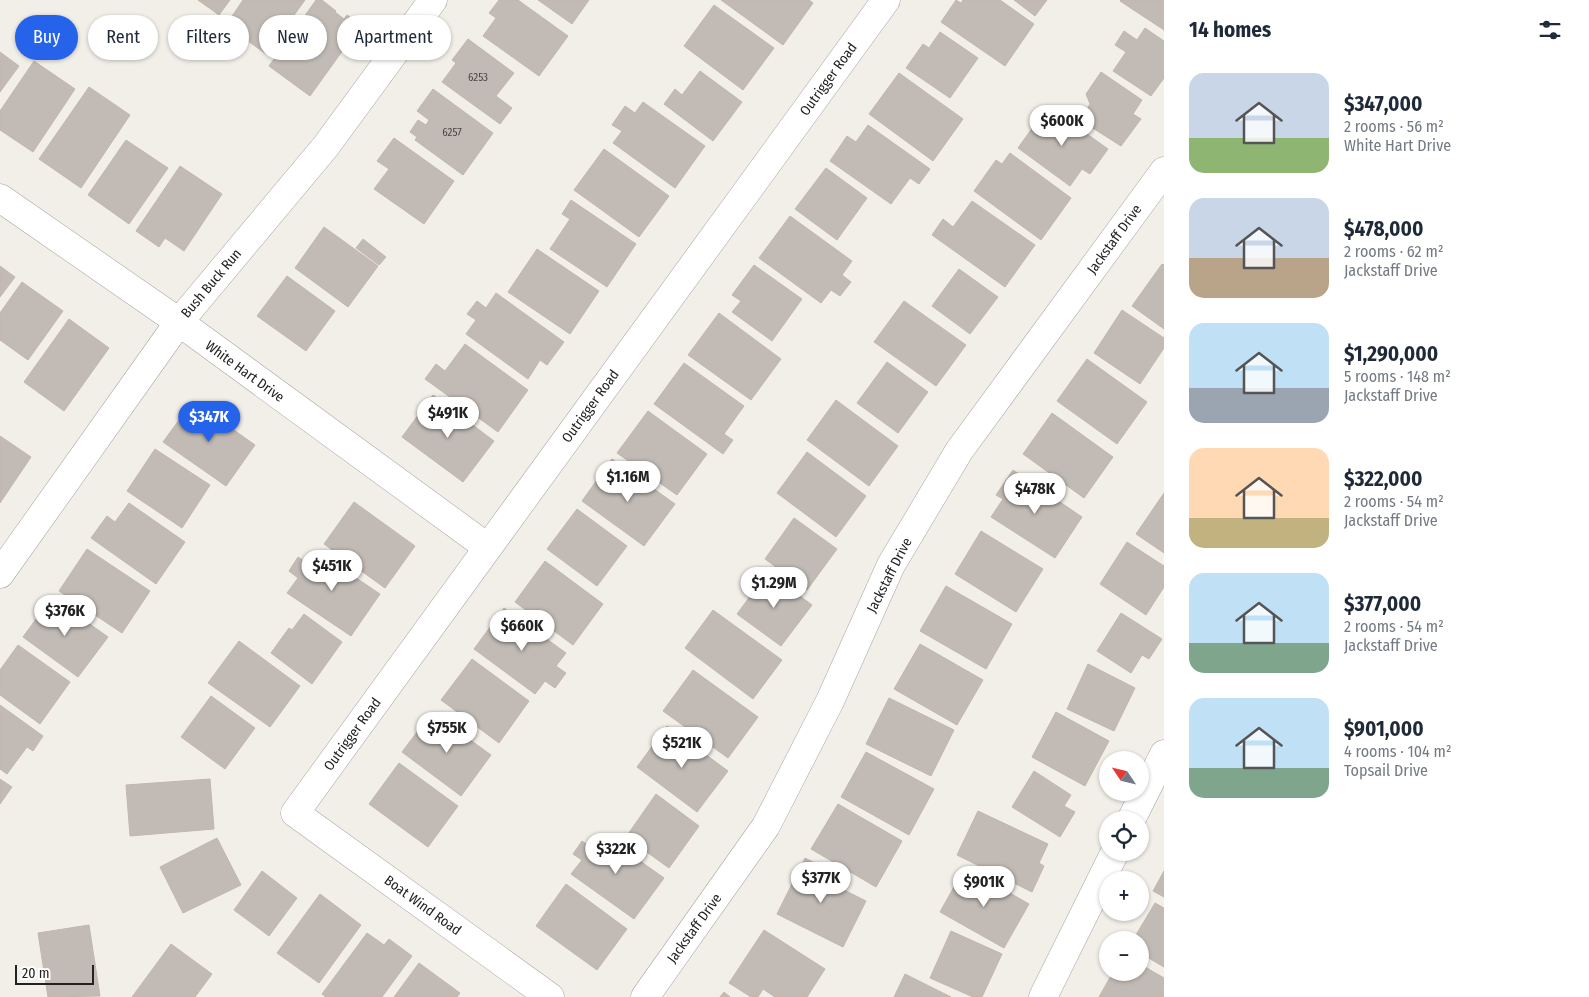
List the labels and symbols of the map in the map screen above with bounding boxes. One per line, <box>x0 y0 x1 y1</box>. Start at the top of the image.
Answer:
street label: Outrigger Road <box>796 39 861 119</box>
house number: 6253 <box>468 71 488 84</box>
pin: $600K <box>1027 104 1097 147</box>
house number: 6257 <box>442 126 462 139</box>
street label: Jackstaff Drive <box>1083 201 1145 277</box>
street label: Bush Buck Run <box>178 245 245 321</box>
street label: White Hart Drive <box>202 337 288 406</box>
street label: Outrigger Road <box>558 366 623 446</box>
pin: $491K <box>413 396 483 439</box>
pin: $347K <box>174 400 244 443</box>
pin: $1.16M <box>587 460 669 503</box>
pin: $478K <box>1000 472 1070 515</box>
street label: Jackstaff Drive <box>863 535 916 616</box>
pin: $451K <box>297 550 367 592</box>
pin: $1.29M <box>733 566 815 609</box>
pin: $376K <box>30 594 100 637</box>
pin: $660K <box>487 610 557 652</box>
street label: Outrigger Road <box>320 694 385 774</box>
pin: $755K <box>412 712 482 754</box>
pin: $521K <box>647 726 717 769</box>
north arrow <box>1099 751 1149 801</box>
pin: $322K <box>581 832 651 875</box>
pin: $377K <box>786 862 856 904</box>
pin: $901K <box>949 866 1019 908</box>
street label: Boat Wind Road <box>381 872 464 939</box>
street label: Jackstaff Drive <box>663 890 725 966</box>
scale bar <box>15 962 94 985</box>

